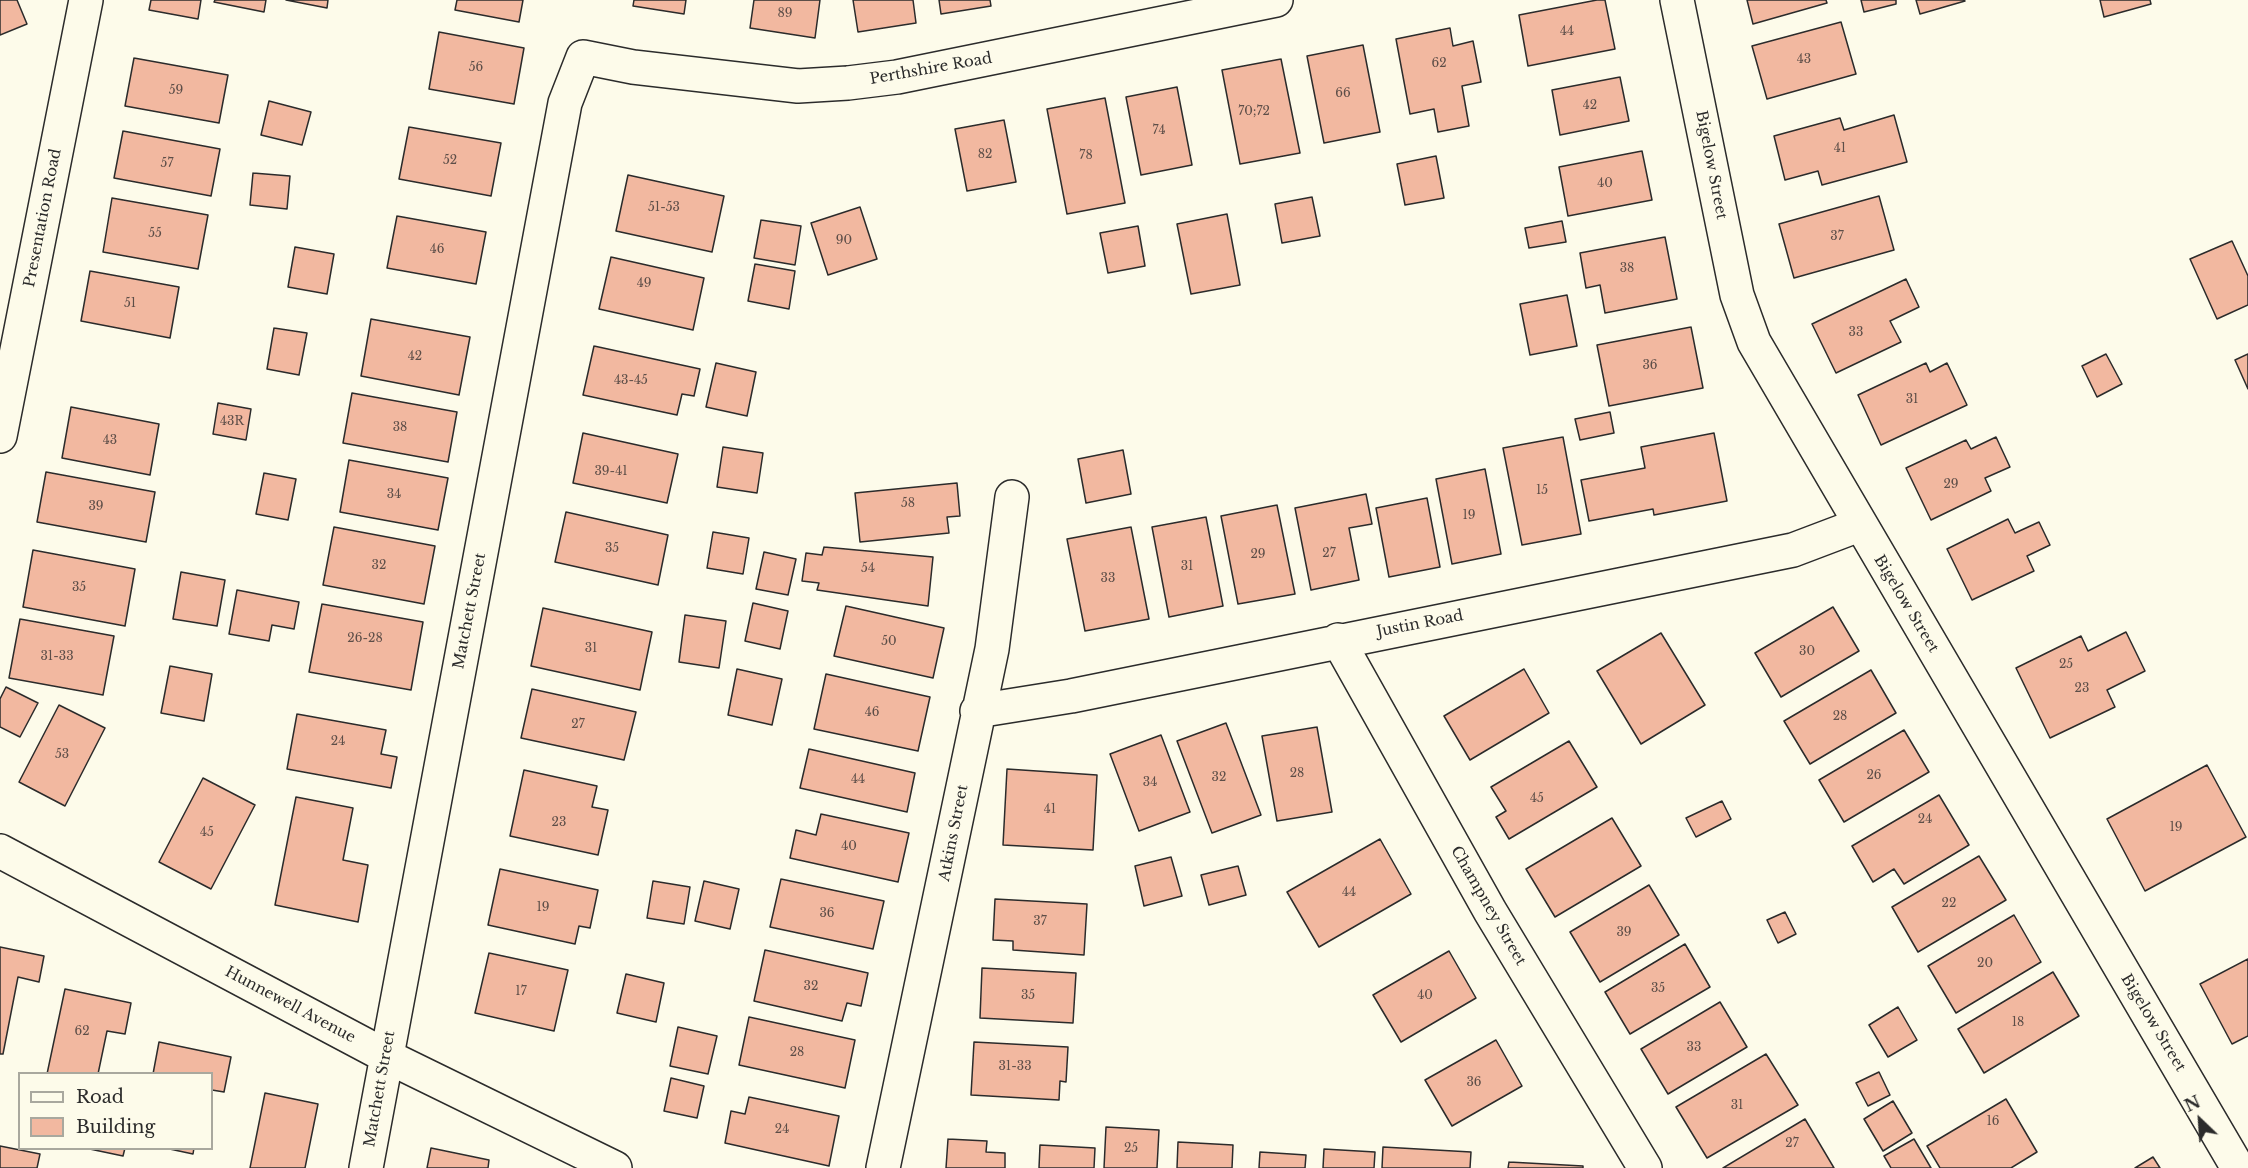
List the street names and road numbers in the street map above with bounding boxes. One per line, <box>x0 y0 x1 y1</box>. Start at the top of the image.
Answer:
street label: Perthshire Road <box>869 49 993 89</box>
street label: Bigelow Street <box>1692 109 1730 221</box>
street label: Presentation Road <box>21 147 65 289</box>
street label: Matchett Street <box>450 551 490 671</box>
street label: Bigelow Street <box>1870 552 1942 656</box>
street label: Justin Road <box>1375 607 1465 641</box>
street label: Atkins Street <box>936 783 972 883</box>
street label: Champney Street <box>1447 843 1529 969</box>
street label: Hunnewell Avenue <box>222 963 358 1047</box>
street label: Bigelow Street <box>2117 971 2189 1075</box>
street label: Matchett Street <box>361 1029 399 1149</box>

